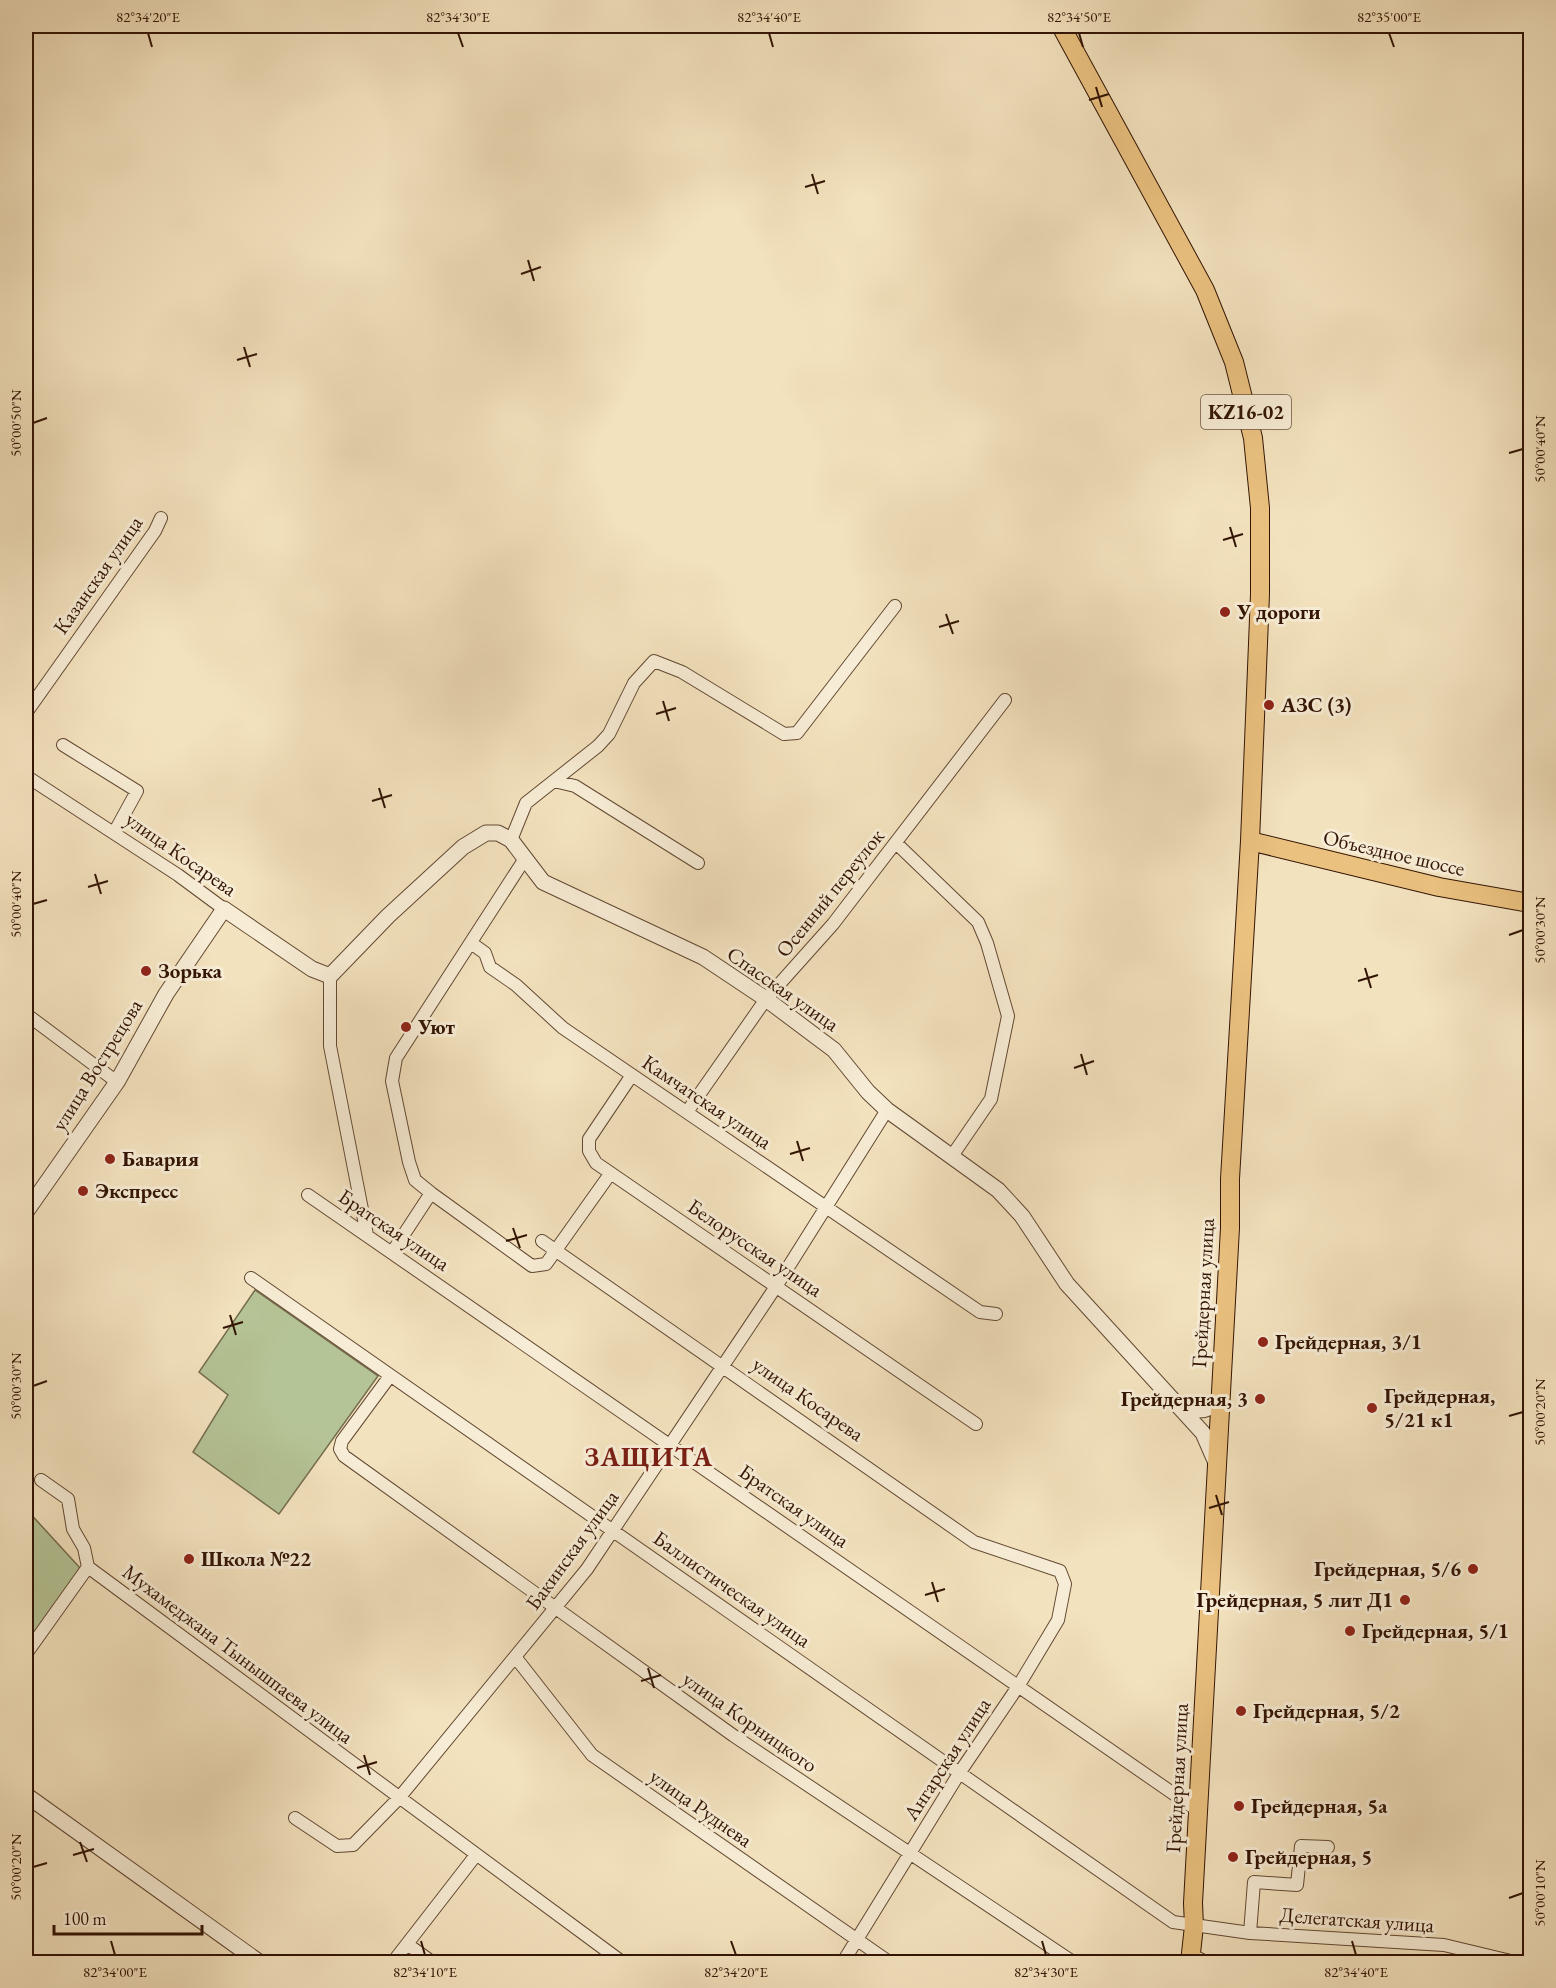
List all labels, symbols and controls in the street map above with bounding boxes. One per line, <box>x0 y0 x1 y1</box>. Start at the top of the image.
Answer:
text: 82°34'20"E <box>116 7 181 26</box>
text: 82°34'30"E <box>426 7 491 26</box>
text: 82°34'40"E <box>737 7 802 26</box>
text: 82°34'50"E <box>1047 7 1112 26</box>
text: 82°35'00"E <box>1357 7 1422 26</box>
text: 50°00'50"N <box>6 389 25 457</box>
road number: KZ16-02 <box>1201 395 1291 429</box>
text: 50°00'40"N <box>1530 415 1549 483</box>
street label: Казанская улица <box>47 510 149 639</box>
place label: У дороги <box>1236 598 1321 625</box>
marker: У дороги <box>1218 605 1232 619</box>
place label: АЗС (3) <box>1280 691 1351 718</box>
marker: АЗС (3) <box>1262 698 1276 712</box>
street label: улица Косарева <box>120 805 243 902</box>
street label: Осенний переулок <box>770 823 890 962</box>
street label: Объездное шоссе <box>1321 823 1468 882</box>
text: 50°00'40"N <box>6 870 25 938</box>
text: 50°00'30"N <box>1530 896 1549 964</box>
street label: Спасская улица <box>722 940 845 1038</box>
place label: Зорька <box>158 957 223 984</box>
marker: Зорька <box>139 964 153 978</box>
street label: улица Вострецова <box>45 993 148 1136</box>
place label: Уют <box>417 1013 455 1040</box>
marker: Уют <box>399 1020 413 1034</box>
street label: Камчатская улица <box>637 1048 778 1155</box>
place label: Бавария <box>122 1145 199 1172</box>
marker: Бавария <box>103 1152 117 1166</box>
place label: Экспресс <box>95 1177 178 1204</box>
street label: Братская улица <box>333 1182 456 1277</box>
marker: Экспресс <box>76 1184 90 1198</box>
street label: Белорусская улица <box>683 1192 828 1303</box>
street label: Грейдерная улица <box>1185 1217 1220 1368</box>
place label: Грейдерная, 3/1 <box>1275 1328 1422 1355</box>
marker: Грейдерная, 3/1 <box>1256 1335 1270 1349</box>
street label: улица Косарева <box>747 1350 870 1447</box>
text: 50°00'30"N <box>6 1352 25 1420</box>
text: 50°00'20"N <box>1530 1378 1549 1446</box>
place label: Грейдерная, 5/21 к1 <box>1384 1382 1495 1433</box>
place label: Грейдерная, 3 <box>1121 1385 1248 1412</box>
marker: Грейдерная, 3 <box>1253 1392 1267 1406</box>
marker: Грейдерная, 5/21 к1 <box>1365 1401 1379 1415</box>
district label: ЗАЩИТА <box>584 1439 714 1474</box>
street label: Братская улица <box>734 1458 855 1554</box>
street label: Бакинская улица <box>519 1484 625 1615</box>
street label: Баллистическая улица <box>648 1524 817 1654</box>
place label: Школа №22 <box>201 1545 311 1572</box>
marker: Школа №22 <box>182 1552 196 1566</box>
place label: Грейдерная, 5/6 <box>1314 1555 1461 1582</box>
street label: Мухамеджана Тынышпаева улица <box>117 1558 360 1750</box>
marker: Грейдерная, 5/6 <box>1466 1562 1480 1576</box>
place label: Грейдерная, 5 лит Д1 <box>1196 1586 1393 1613</box>
marker: Грейдерная, 5 лит Д1 <box>1398 1593 1412 1607</box>
place label: Грейдерная, 5/1 <box>1362 1617 1509 1644</box>
marker: Грейдерная, 5/1 <box>1343 1624 1357 1638</box>
street label: улица Корницкого <box>678 1665 823 1778</box>
street label: Ангарская улица <box>896 1692 997 1826</box>
place label: Грейдерная, 5/2 <box>1253 1697 1400 1724</box>
street label: Грейдерная улица <box>1159 1702 1194 1853</box>
marker: Грейдерная, 5/2 <box>1234 1704 1248 1718</box>
street label: улица Руднева <box>645 1762 758 1853</box>
place label: Грейдерная, 5а <box>1251 1792 1388 1819</box>
marker: Грейдерная, 5а <box>1232 1799 1246 1813</box>
text: 50°00'20"N <box>6 1833 25 1901</box>
place label: Грейдерная, 5 <box>1245 1843 1372 1870</box>
marker: Грейдерная, 5 <box>1226 1850 1240 1864</box>
text: 50°00'10"N <box>1530 1859 1549 1927</box>
scale bar <box>54 1898 202 1936</box>
street label: Делегатская улица <box>1279 1901 1436 1938</box>
text: 100 m <box>63 1907 107 1930</box>
text: 82°34'00"E <box>83 1962 148 1981</box>
text: 82°34'10"E <box>393 1962 458 1981</box>
text: 82°34'20"E <box>704 1962 769 1981</box>
text: 82°34'30"E <box>1014 1962 1079 1981</box>
text: 82°34'40"E <box>1324 1962 1389 1981</box>

